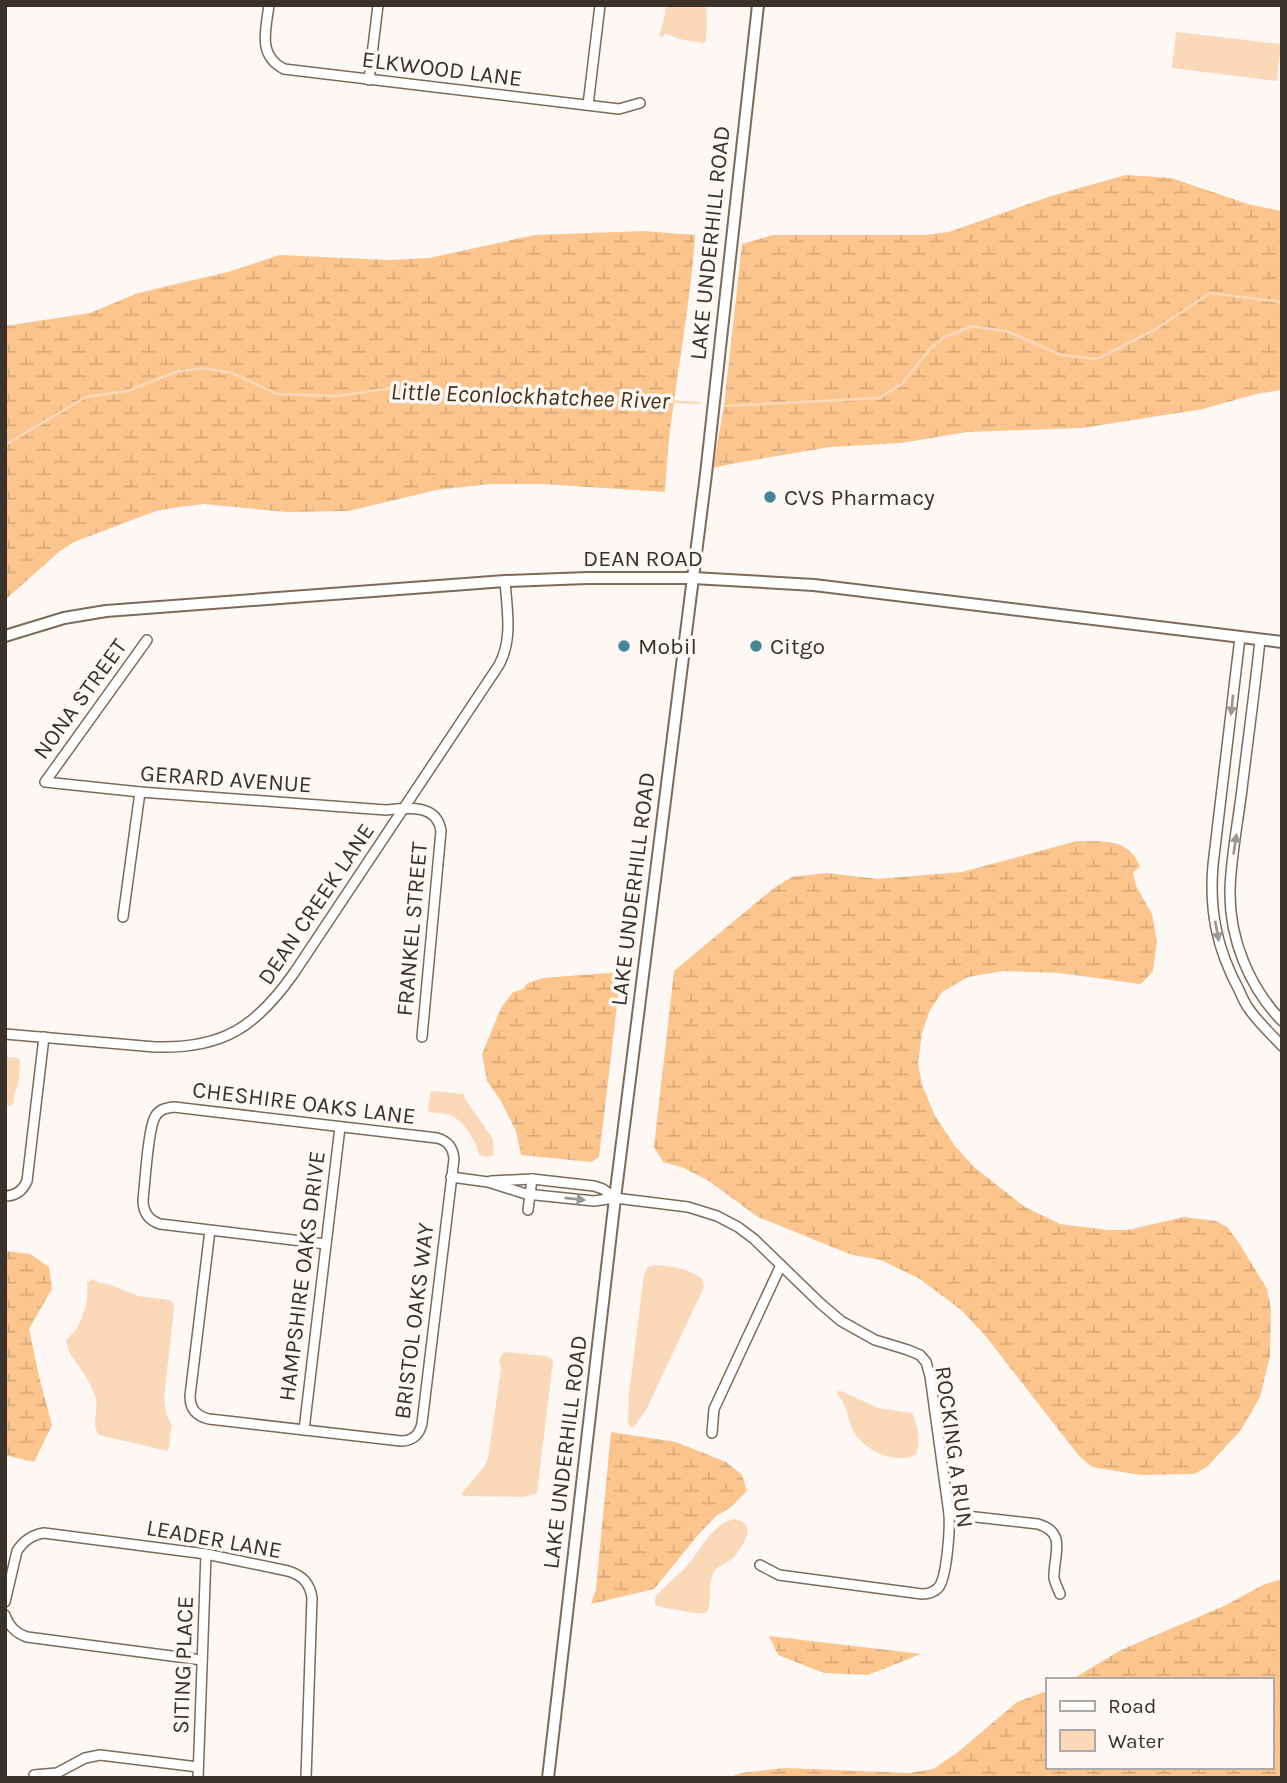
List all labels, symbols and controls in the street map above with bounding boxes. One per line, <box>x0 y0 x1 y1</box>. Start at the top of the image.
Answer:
street label: ELKWOOD LANE <box>360 46 524 92</box>
street label: LAKE UNDERHILL ROAD <box>684 125 736 361</box>
water label: Little Econlockhatchee River <box>390 377 671 415</box>
place label: CVS Pharmacy <box>784 484 935 511</box>
marker: CVS Pharmacy <box>762 489 778 505</box>
street label: DEAN ROAD <box>583 545 703 572</box>
street label: NONA STREET <box>27 633 133 764</box>
place label: Mobil <box>638 633 697 660</box>
place label: Citgo <box>770 633 825 660</box>
marker: Mobil <box>616 638 632 654</box>
marker: Citgo <box>748 638 764 654</box>
one-way arrow <box>1227 694 1238 716</box>
street label: GERARD AVENUE <box>139 760 313 798</box>
street label: LAKE UNDERHILL ROAD <box>605 771 661 1007</box>
street label: DEAN CREEK LANE <box>252 818 380 990</box>
one-way arrow <box>1229 833 1240 855</box>
street label: FRANKEL STREET <box>391 840 433 1017</box>
one-way arrow <box>1211 920 1222 942</box>
street label: CHESHIRE OAKS LANE <box>191 1076 417 1130</box>
street label: HAMPSHIRE OAKS DRIVE <box>273 1149 331 1403</box>
one-way arrow <box>564 1194 586 1205</box>
street label: BRISTOL OAKS WAY <box>389 1221 439 1421</box>
street label: LAKE UNDERHILL ROAD <box>537 1334 593 1570</box>
street label: ROCKING A RUN <box>929 1364 979 1530</box>
street label: LEADER LANE <box>144 1514 284 1564</box>
street label: SITING PLACE <box>167 1596 199 1734</box>
legend <box>1046 1678 1273 1769</box>
text: Road <box>1108 1694 1156 1718</box>
text: Water <box>1108 1729 1164 1753</box>

